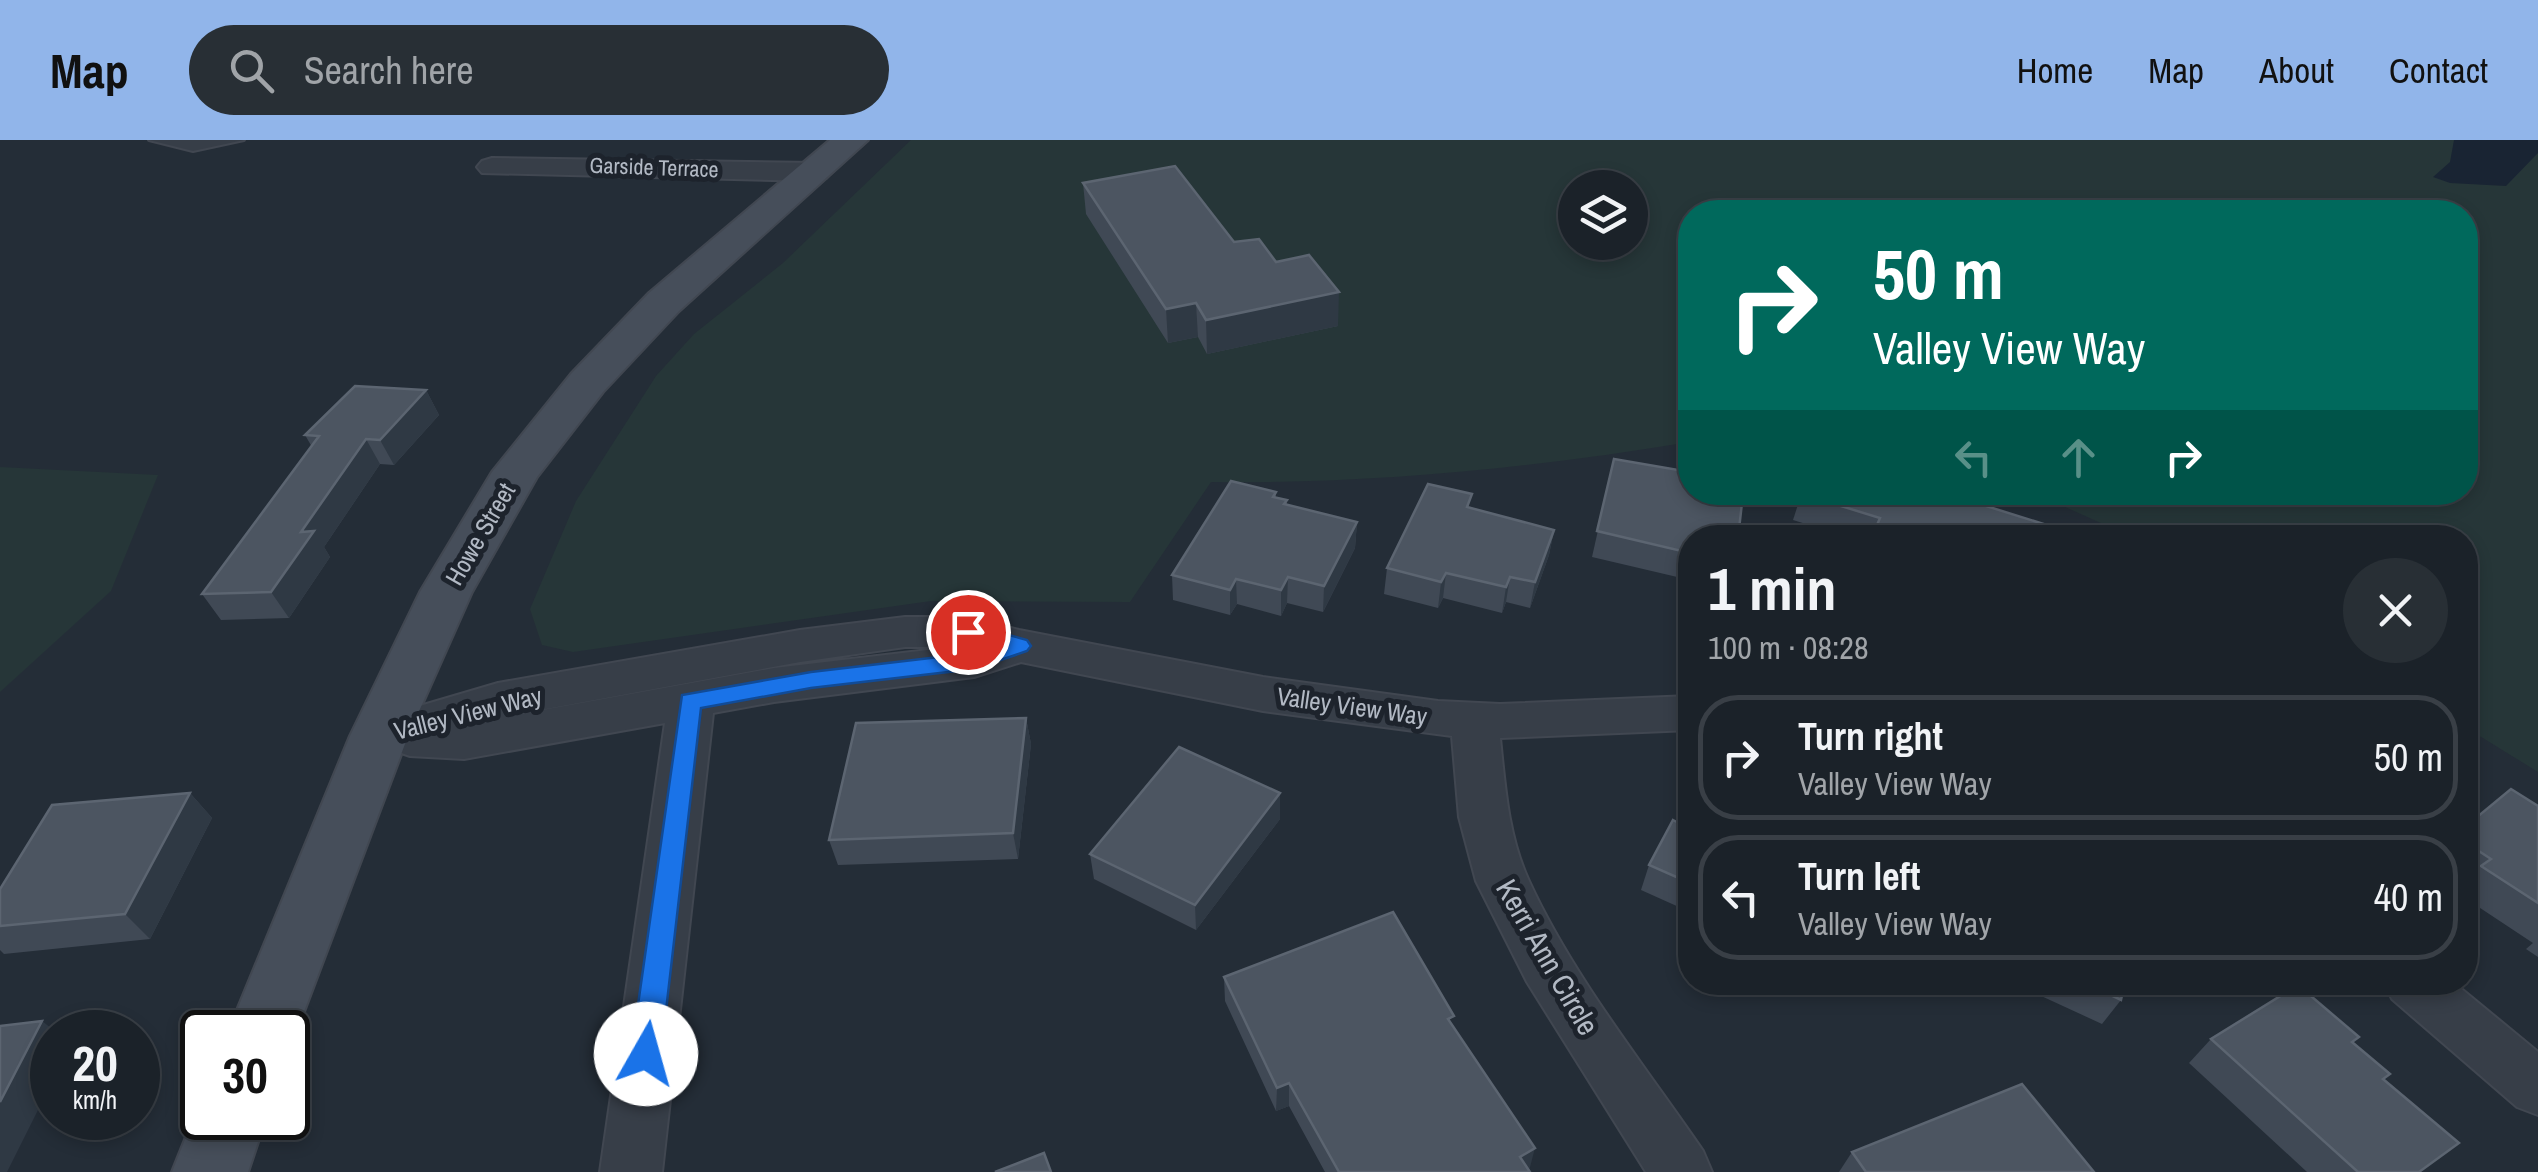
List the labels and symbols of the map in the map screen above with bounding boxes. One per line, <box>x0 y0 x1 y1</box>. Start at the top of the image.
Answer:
street label: Garside Terrace <box>589 150 719 184</box>
street label: Howe Street <box>437 476 523 591</box>
pin <box>926 590 1011 675</box>
street label: Valley View Way <box>391 678 546 748</box>
street label: Valley View Way <box>1275 679 1430 733</box>
street label: Kerri Ann Circle <box>1487 872 1609 1042</box>
position arrow <box>594 1002 698 1106</box>
speed limit sign: 30 <box>180 1010 310 1140</box>

